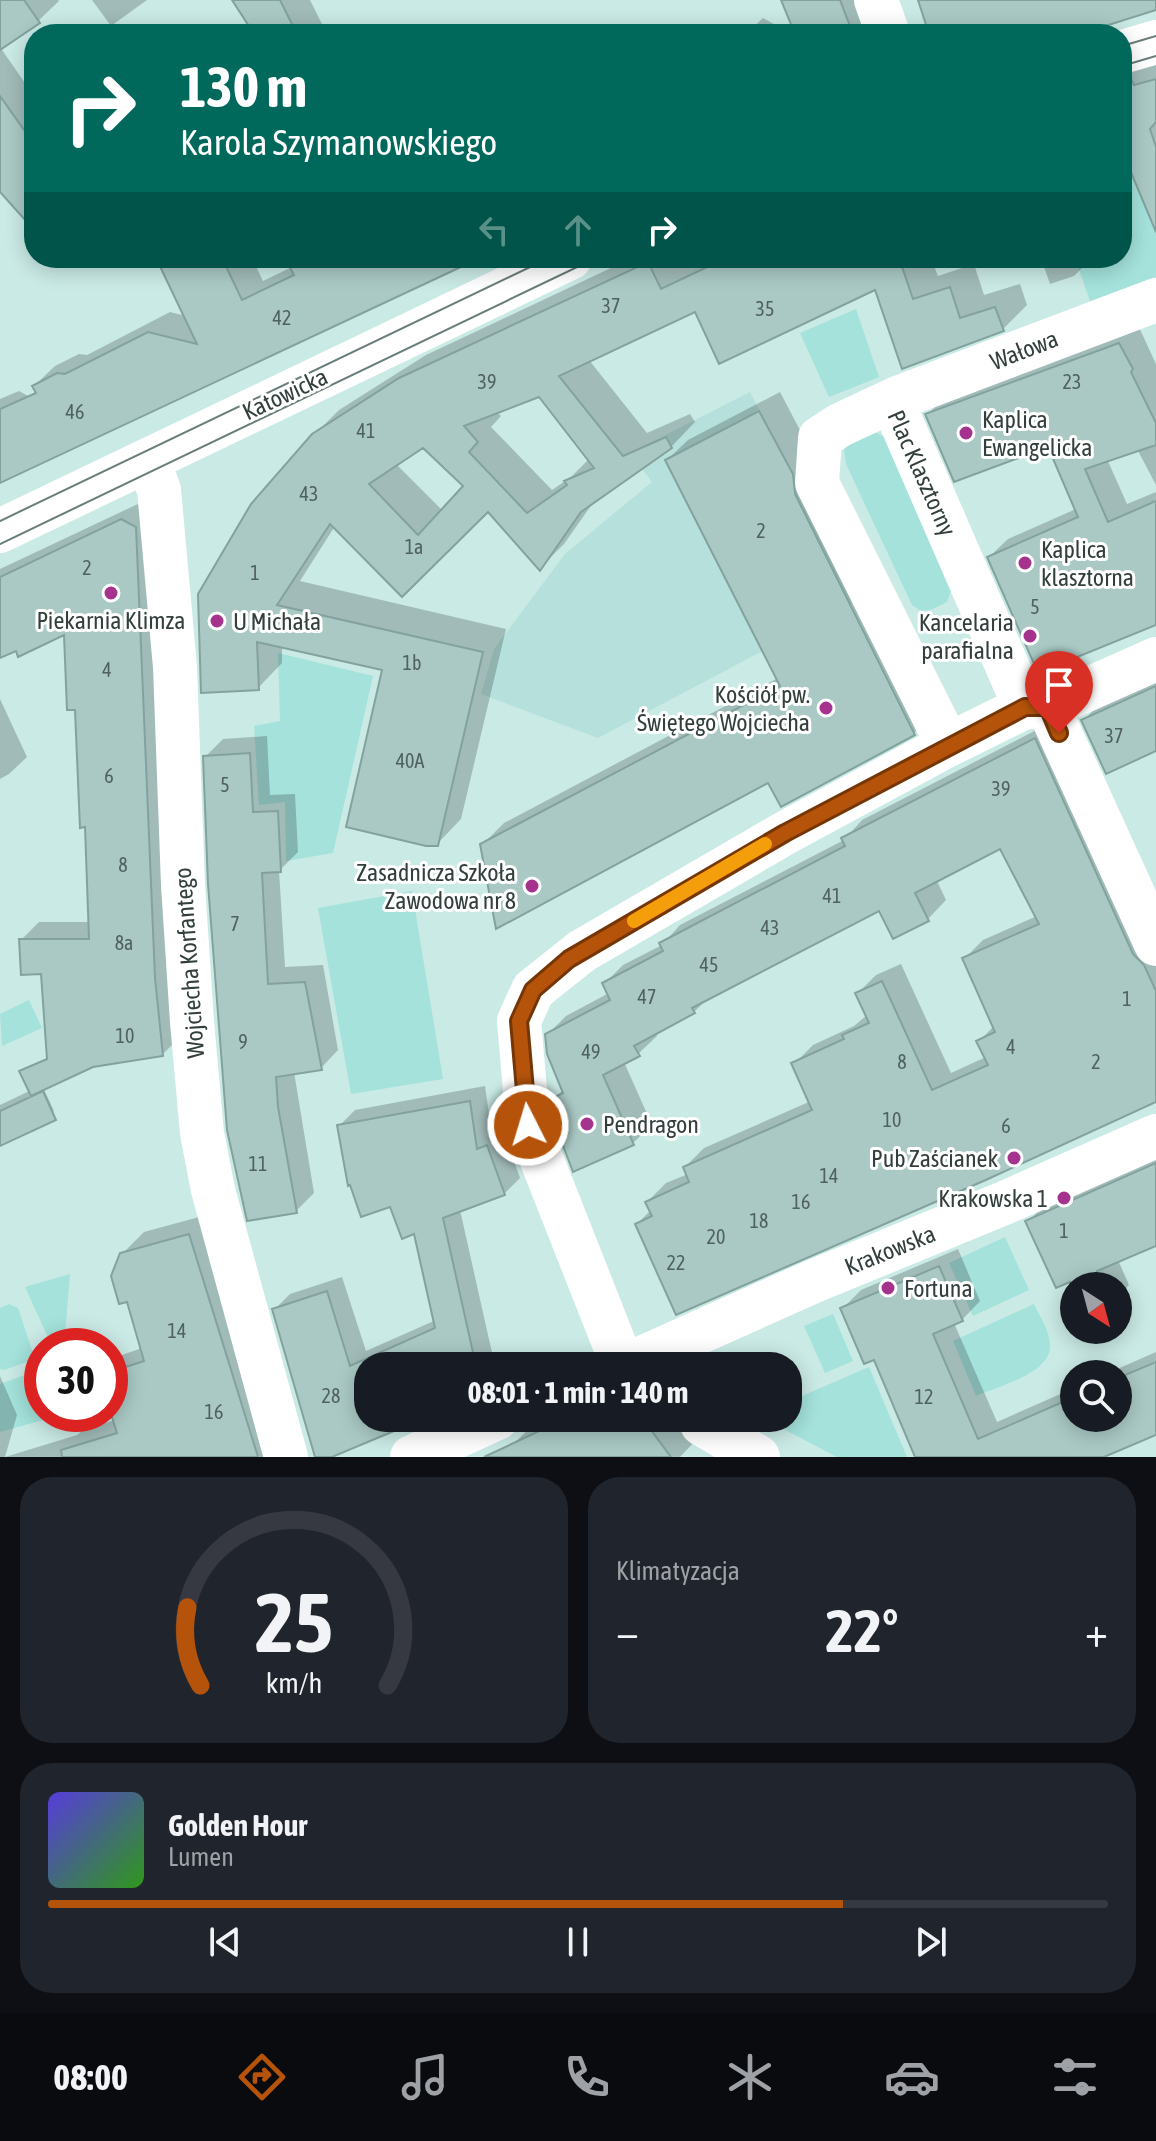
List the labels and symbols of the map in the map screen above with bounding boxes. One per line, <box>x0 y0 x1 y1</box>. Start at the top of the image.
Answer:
house number: 37 <box>602 294 620 317</box>
house number: 35 <box>756 297 774 320</box>
house number: 42 <box>273 306 291 329</box>
street label: Wałowa <box>986 325 1062 375</box>
street label: Katowicka <box>238 363 332 425</box>
house number: 39 <box>478 370 496 393</box>
house number: 23 <box>1063 370 1081 393</box>
house number: 46 <box>66 400 84 423</box>
street label: Plac Klasztorny <box>882 406 962 540</box>
place label: Kaplica Ewangelicka <box>982 406 1092 461</box>
house number: 41 <box>357 419 375 442</box>
marker: Kaplica Ewangelicka <box>957 424 975 442</box>
house number: 43 <box>300 482 318 505</box>
house number: 2 <box>756 519 766 542</box>
house number: 1a <box>405 535 423 558</box>
place label: Kaplica klasztorna <box>1041 536 1134 591</box>
marker: Kaplica klasztorna <box>1016 554 1034 572</box>
house number: 2 <box>82 556 92 579</box>
house number: 1 <box>250 561 260 584</box>
marker: Piekarnia Klimza <box>102 584 120 602</box>
house number: 5 <box>1030 595 1040 618</box>
place label: Piekarnia Klimza <box>37 607 185 634</box>
place label: U Michała <box>233 608 321 635</box>
place label: Kancelaria parafialna <box>919 609 1014 664</box>
marker: U Michała <box>208 612 226 630</box>
marker: Kancelaria parafialna <box>1021 627 1039 645</box>
house number: 1b <box>403 651 421 674</box>
pin <box>1025 651 1093 733</box>
house number: 4 <box>102 658 112 681</box>
place label: Kościół pw. Świętego Wojciecha <box>637 681 810 736</box>
marker: Kościół pw. Świętego Wojciecha <box>817 699 835 717</box>
house number: 37 <box>1105 724 1123 747</box>
house number: 40A <box>396 749 424 772</box>
house number: 6 <box>104 764 114 787</box>
house number: 5 <box>220 773 230 796</box>
house number: 39 <box>992 777 1010 800</box>
house number: 8 <box>118 853 128 876</box>
place label: Zasadnicza Szkoła Zawodowa nr 8 <box>356 859 516 914</box>
street label: Wojciecha Korfantego <box>169 867 209 1059</box>
marker: Zasadnicza Szkoła Zawodowa nr 8 <box>523 877 541 895</box>
house number: 41 <box>823 884 841 907</box>
house number: 7 <box>230 912 240 935</box>
house number: 43 <box>761 916 779 939</box>
house number: 8a <box>115 931 133 954</box>
house number: 45 <box>700 953 718 976</box>
house number: 47 <box>638 985 656 1008</box>
house number: 1 <box>1122 987 1132 1010</box>
house number: 10 <box>116 1024 134 1047</box>
house number: 9 <box>238 1030 248 1053</box>
house number: 4 <box>1006 1035 1016 1058</box>
house number: 49 <box>582 1040 600 1063</box>
house number: 8 <box>897 1050 907 1073</box>
house number: 2 <box>1091 1050 1101 1073</box>
position arrow <box>486 1083 570 1167</box>
house number: 10 <box>883 1108 901 1131</box>
place label: Pendragon <box>603 1111 699 1138</box>
house number: 6 <box>1001 1114 1011 1137</box>
marker: Pendragon <box>578 1115 596 1133</box>
place label: Pub Zaścianek <box>871 1145 998 1172</box>
marker: Pub Zaścianek <box>1005 1149 1023 1167</box>
house number: 11 <box>249 1152 267 1175</box>
house number: 14 <box>820 1164 838 1187</box>
place label: Krakowska 1 <box>938 1185 1048 1212</box>
marker: Krakowska 1 <box>1055 1189 1073 1207</box>
house number: 16 <box>792 1190 810 1213</box>
house number: 18 <box>750 1209 768 1232</box>
house number: 1 <box>1059 1219 1069 1242</box>
street label: Krakowska <box>841 1220 939 1280</box>
house number: 20 <box>707 1225 725 1248</box>
house number: 22 <box>667 1251 685 1274</box>
north arrow <box>1060 1272 1132 1344</box>
place label: Fortuna <box>904 1275 973 1302</box>
marker: Fortuna <box>879 1279 897 1297</box>
house number: 14 <box>168 1319 186 1342</box>
speed limit sign: 30 <box>24 1328 128 1432</box>
house number: 28 <box>322 1384 340 1407</box>
house number: 12 <box>915 1385 933 1408</box>
house number: 16 <box>205 1400 223 1423</box>

